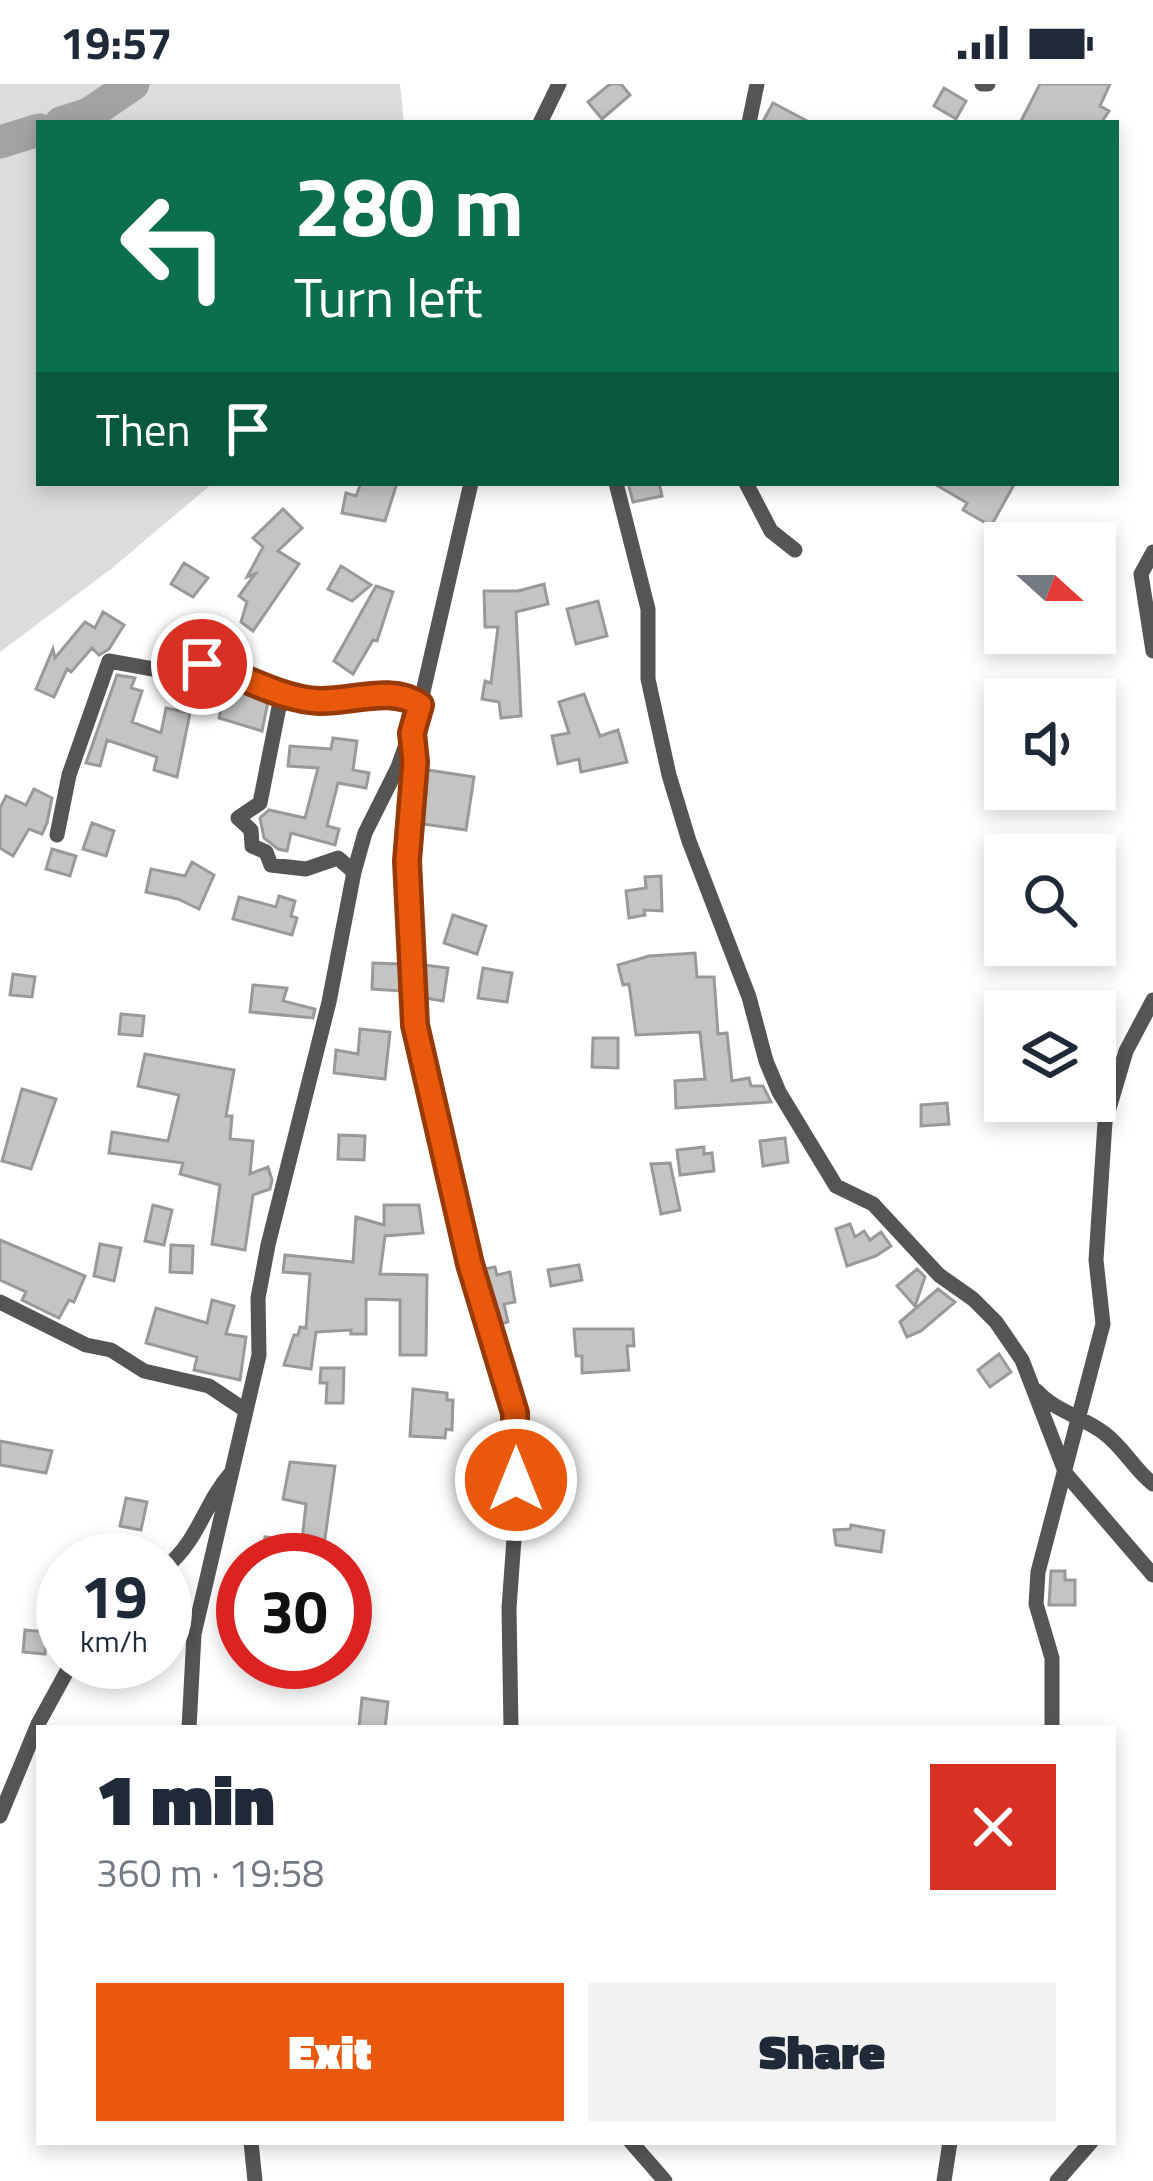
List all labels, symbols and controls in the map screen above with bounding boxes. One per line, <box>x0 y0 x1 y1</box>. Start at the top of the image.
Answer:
text: 19:57 <box>60 8 172 76</box>
text: 280 m <box>294 141 524 269</box>
icon: left <box>96 168 252 324</box>
text: Turn left <box>294 256 483 338</box>
text: Then <box>96 395 191 463</box>
icon: arrive <box>215 396 281 462</box>
north arrow <box>984 522 1116 654</box>
map controls <box>984 522 1116 1122</box>
pin <box>151 613 253 715</box>
icon: arrive <box>169 631 235 697</box>
button: sound <box>984 678 1116 810</box>
button: search <box>984 834 1116 966</box>
button: layers <box>984 990 1116 1122</box>
position arrow <box>453 1417 579 1543</box>
speed limit sign: 30 <box>216 1533 372 1689</box>
text: 19 <box>80 1550 148 1641</box>
text: km/h <box>80 1618 148 1664</box>
text: 1 min <box>96 1743 275 1853</box>
button: close <box>930 1764 1056 1890</box>
text: 360 m · 19:58 <box>96 1843 324 1902</box>
button: Exit <box>96 1983 564 2121</box>
button: Share <box>588 1983 1056 2121</box>

